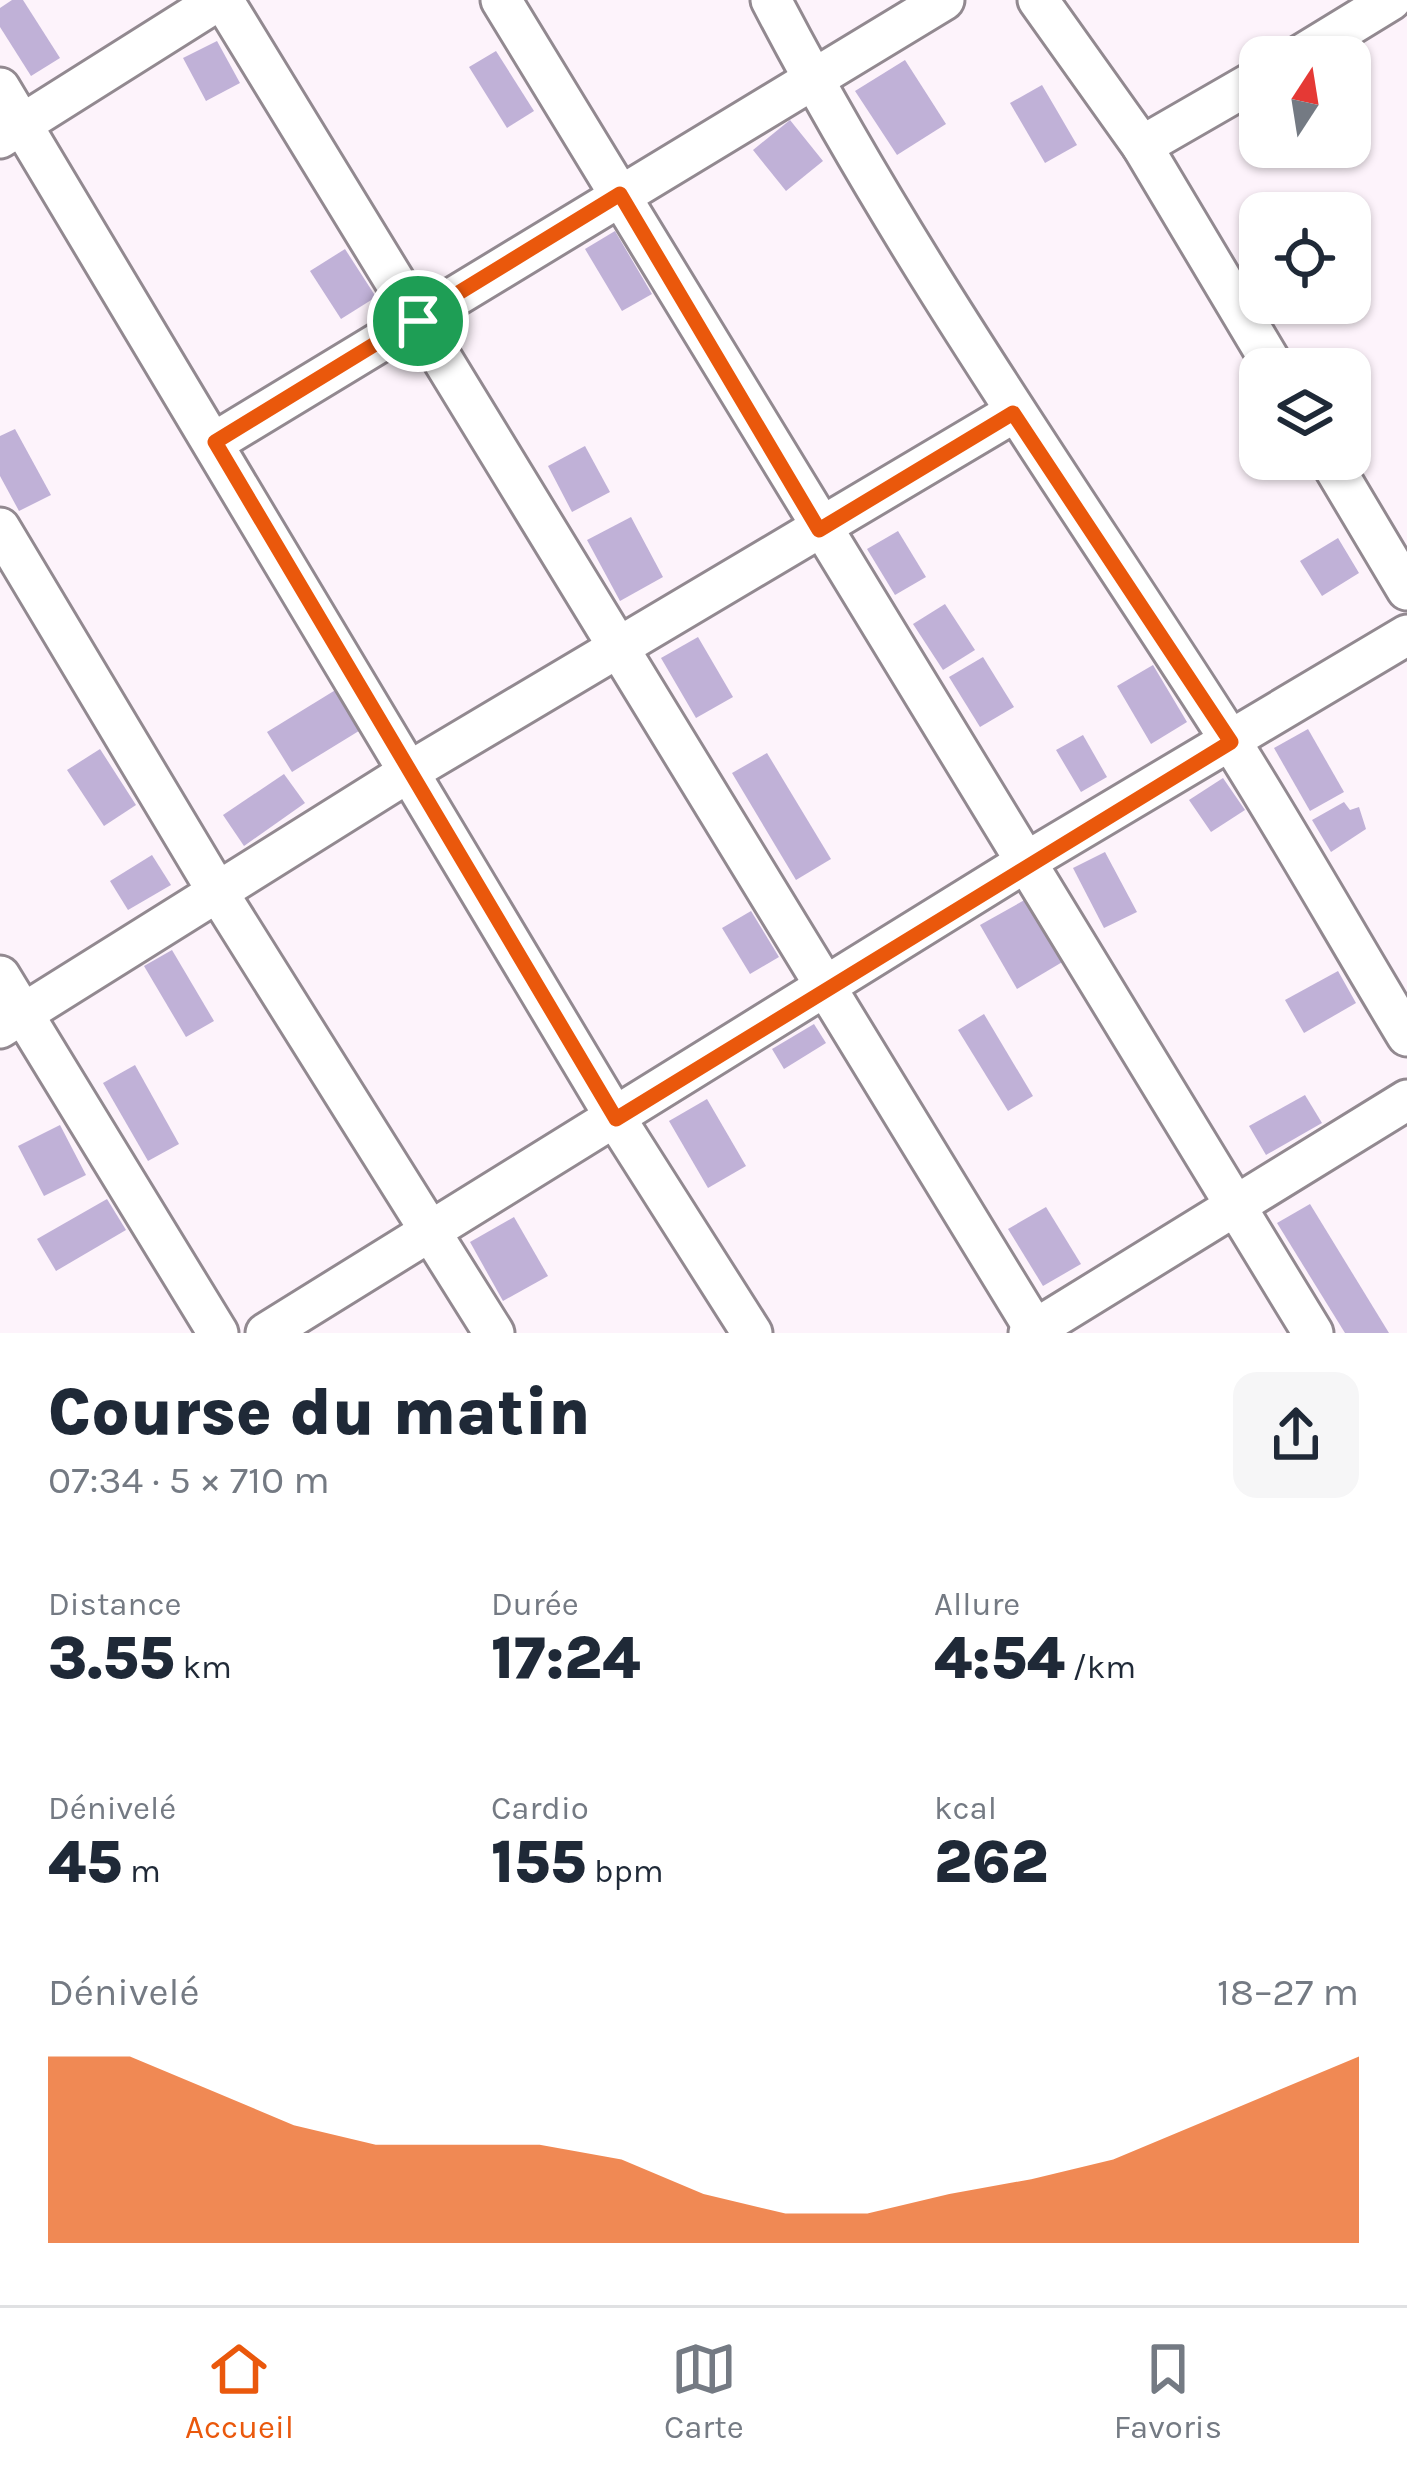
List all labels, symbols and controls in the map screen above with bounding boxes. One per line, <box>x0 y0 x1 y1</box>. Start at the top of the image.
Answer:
north arrow <box>1239 36 1371 168</box>
map controls <box>1239 36 1371 480</box>
button: locate <box>1239 192 1371 324</box>
pin <box>367 270 469 372</box>
icon: arrive <box>385 288 451 354</box>
button: layers <box>1239 348 1371 480</box>
button: share <box>1233 1372 1359 1498</box>
text: Course du matin <box>48 1373 590 1451</box>
text: 07:34 · 5 × 710 m <box>48 1457 330 1503</box>
text: Distance <box>48 1585 181 1623</box>
text: Durée <box>491 1585 579 1623</box>
text: Allure <box>934 1585 1020 1623</box>
text: 3.55 <box>48 1623 175 1693</box>
text: 17:24 <box>491 1623 640 1693</box>
text: 4:54 <box>934 1623 1065 1693</box>
text: km <box>175 1648 232 1686</box>
text: /km <box>1065 1648 1136 1686</box>
text: Dénivelé <box>48 1789 176 1827</box>
text: Cardio <box>491 1789 589 1827</box>
text: kcal <box>934 1789 997 1827</box>
text: 45 <box>48 1827 122 1897</box>
text: 155 <box>491 1827 586 1897</box>
text: 262 <box>934 1827 1048 1897</box>
text: m <box>122 1852 161 1890</box>
text: bpm <box>586 1852 664 1890</box>
text: Dénivelé <box>48 1969 200 2015</box>
text: 18–27 m <box>1217 1969 1359 2015</box>
tab: Accueil <box>185 2336 294 2446</box>
tab: Carte <box>664 2336 744 2446</box>
tab: Favoris <box>1114 2336 1222 2446</box>

